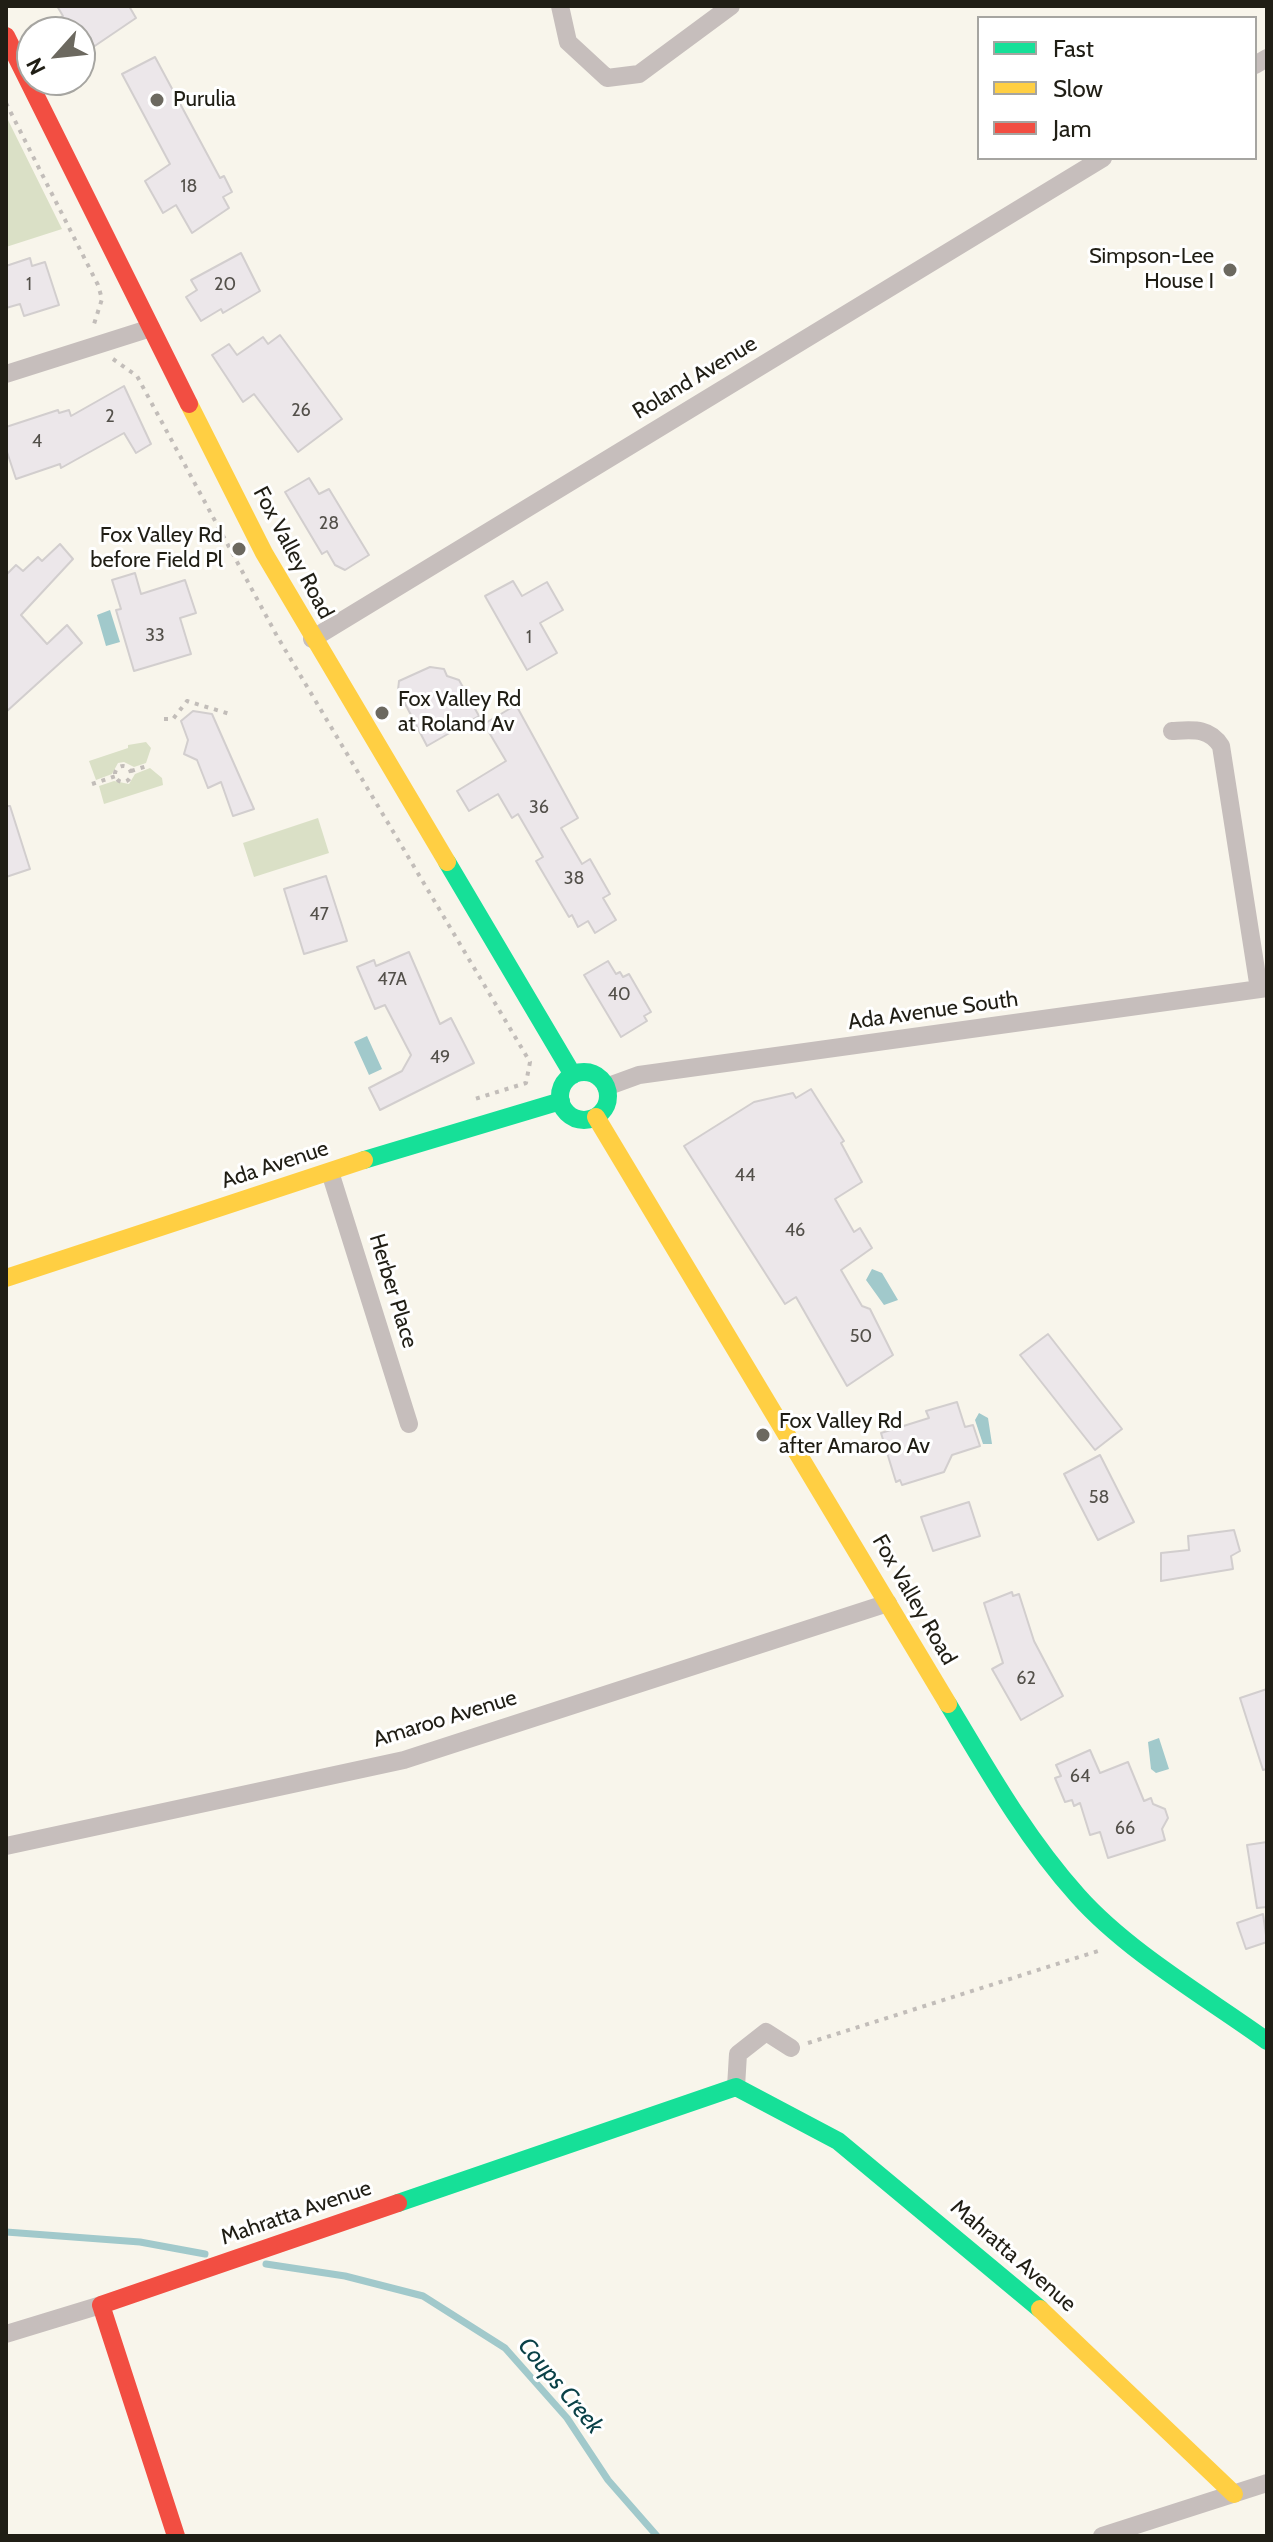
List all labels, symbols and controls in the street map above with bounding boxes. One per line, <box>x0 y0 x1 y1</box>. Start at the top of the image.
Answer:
north arrow <box>16 16 96 96</box>
legend <box>977 16 1257 160</box>
text: Fast <box>1053 34 1094 63</box>
text: N <box>20 53 52 79</box>
text: Slow <box>1053 74 1103 103</box>
place label: Purulia <box>173 87 236 113</box>
marker: Purulia <box>148 91 166 109</box>
text: Jam <box>1053 114 1091 143</box>
house number: 18 <box>181 176 197 198</box>
place label: Simpson-Lee House I <box>1089 244 1214 296</box>
marker: Simpson-Lee House I <box>1221 261 1239 279</box>
house number: 1 <box>26 274 32 296</box>
house number: 20 <box>214 274 236 296</box>
street label: Roland Avenue <box>628 331 762 425</box>
house number: 26 <box>291 400 311 422</box>
house number: 2 <box>105 406 115 428</box>
house number: 4 <box>32 431 42 453</box>
street label: Fox Valley Road <box>247 482 339 624</box>
house number: 28 <box>319 513 339 535</box>
place label: Fox Valley Rd before Field Pl <box>90 523 223 574</box>
marker: Fox Valley Rd before Field Pl <box>230 540 248 558</box>
house number: 33 <box>145 625 165 647</box>
house number: 1 <box>526 627 532 649</box>
place label: Fox Valley Rd at Roland Av <box>398 687 521 738</box>
marker: Fox Valley Rd at Roland Av <box>373 704 391 722</box>
house number: 36 <box>529 797 549 819</box>
house number: 38 <box>564 868 584 890</box>
house number: 47 <box>309 904 329 926</box>
house number: 47A <box>377 969 407 991</box>
house number: 40 <box>608 984 630 1006</box>
street label: Ada Avenue South <box>846 986 1020 1036</box>
house number: 49 <box>430 1047 450 1069</box>
street label: Ada Avenue <box>218 1135 332 1195</box>
house number: 44 <box>735 1165 755 1187</box>
house number: 46 <box>785 1220 805 1242</box>
street label: Herber Place <box>363 1231 423 1351</box>
house number: 50 <box>850 1326 872 1348</box>
place label: Fox Valley Rd after Amaroo Av <box>779 1409 930 1460</box>
marker: Fox Valley Rd after Amaroo Av <box>754 1426 772 1444</box>
house number: 58 <box>1089 1487 1109 1509</box>
street label: Fox Valley Road <box>866 1530 962 1670</box>
house number: 62 <box>1016 1668 1036 1690</box>
street label: Amaroo Avenue <box>370 1685 520 1753</box>
house number: 64 <box>1070 1766 1090 1788</box>
house number: 66 <box>1115 1818 1135 1840</box>
street label: Mahratta Avenue <box>217 2175 375 2251</box>
street label: Mahratta Avenue <box>945 2194 1081 2318</box>
water label: Coups Creek <box>511 2332 609 2440</box>

